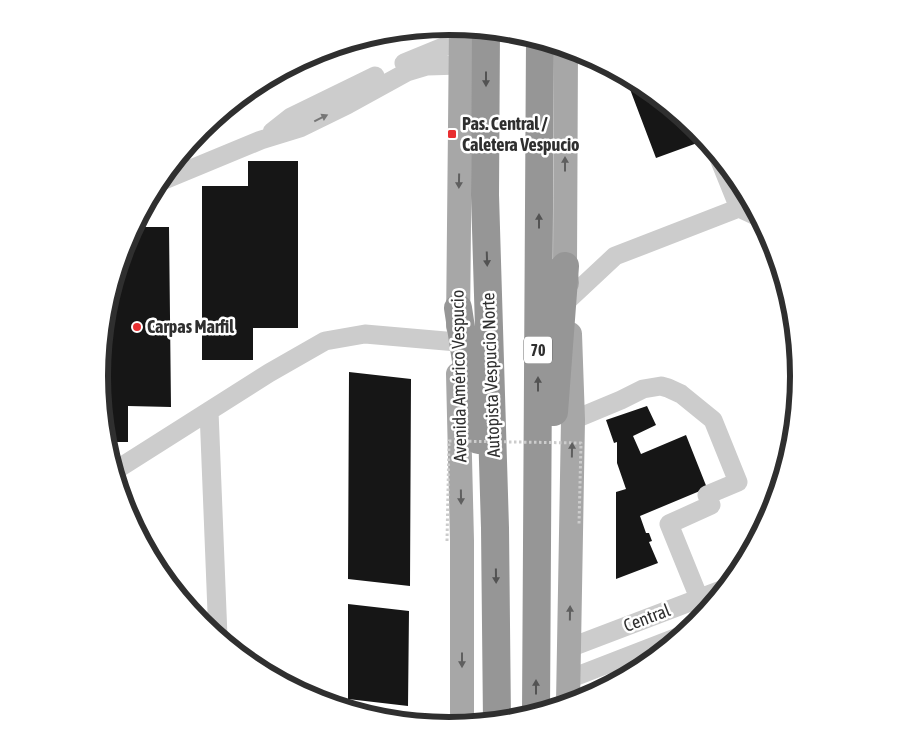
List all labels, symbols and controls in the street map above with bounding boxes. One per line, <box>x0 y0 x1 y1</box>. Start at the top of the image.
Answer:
one-way arrow <box>482 71 490 87</box>
one-way arrow <box>314 113 328 121</box>
place label: Pas. Central / Caletera Vespucio <box>462 113 580 155</box>
marker: Pas. Central / Caletera Vespucio <box>446 128 458 140</box>
one-way arrow <box>561 156 569 172</box>
one-way arrow <box>455 173 463 189</box>
one-way arrow <box>535 213 543 229</box>
one-way arrow <box>484 251 492 267</box>
street label: Avenida Américo Vespucio <box>446 289 471 463</box>
street label: Autopista Vespucio Norte <box>477 292 504 458</box>
place label: Carpas Marfil <box>147 316 234 337</box>
marker: Carpas Marfil <box>131 321 143 333</box>
road number: 70 <box>524 336 552 364</box>
one-way arrow <box>534 376 542 392</box>
one-way arrow <box>568 442 576 458</box>
one-way arrow <box>457 489 465 505</box>
one-way arrow <box>492 569 500 585</box>
street label: Central <box>621 599 673 636</box>
one-way arrow <box>566 604 574 620</box>
one-way arrow <box>458 652 466 668</box>
one-way arrow <box>532 678 540 694</box>

